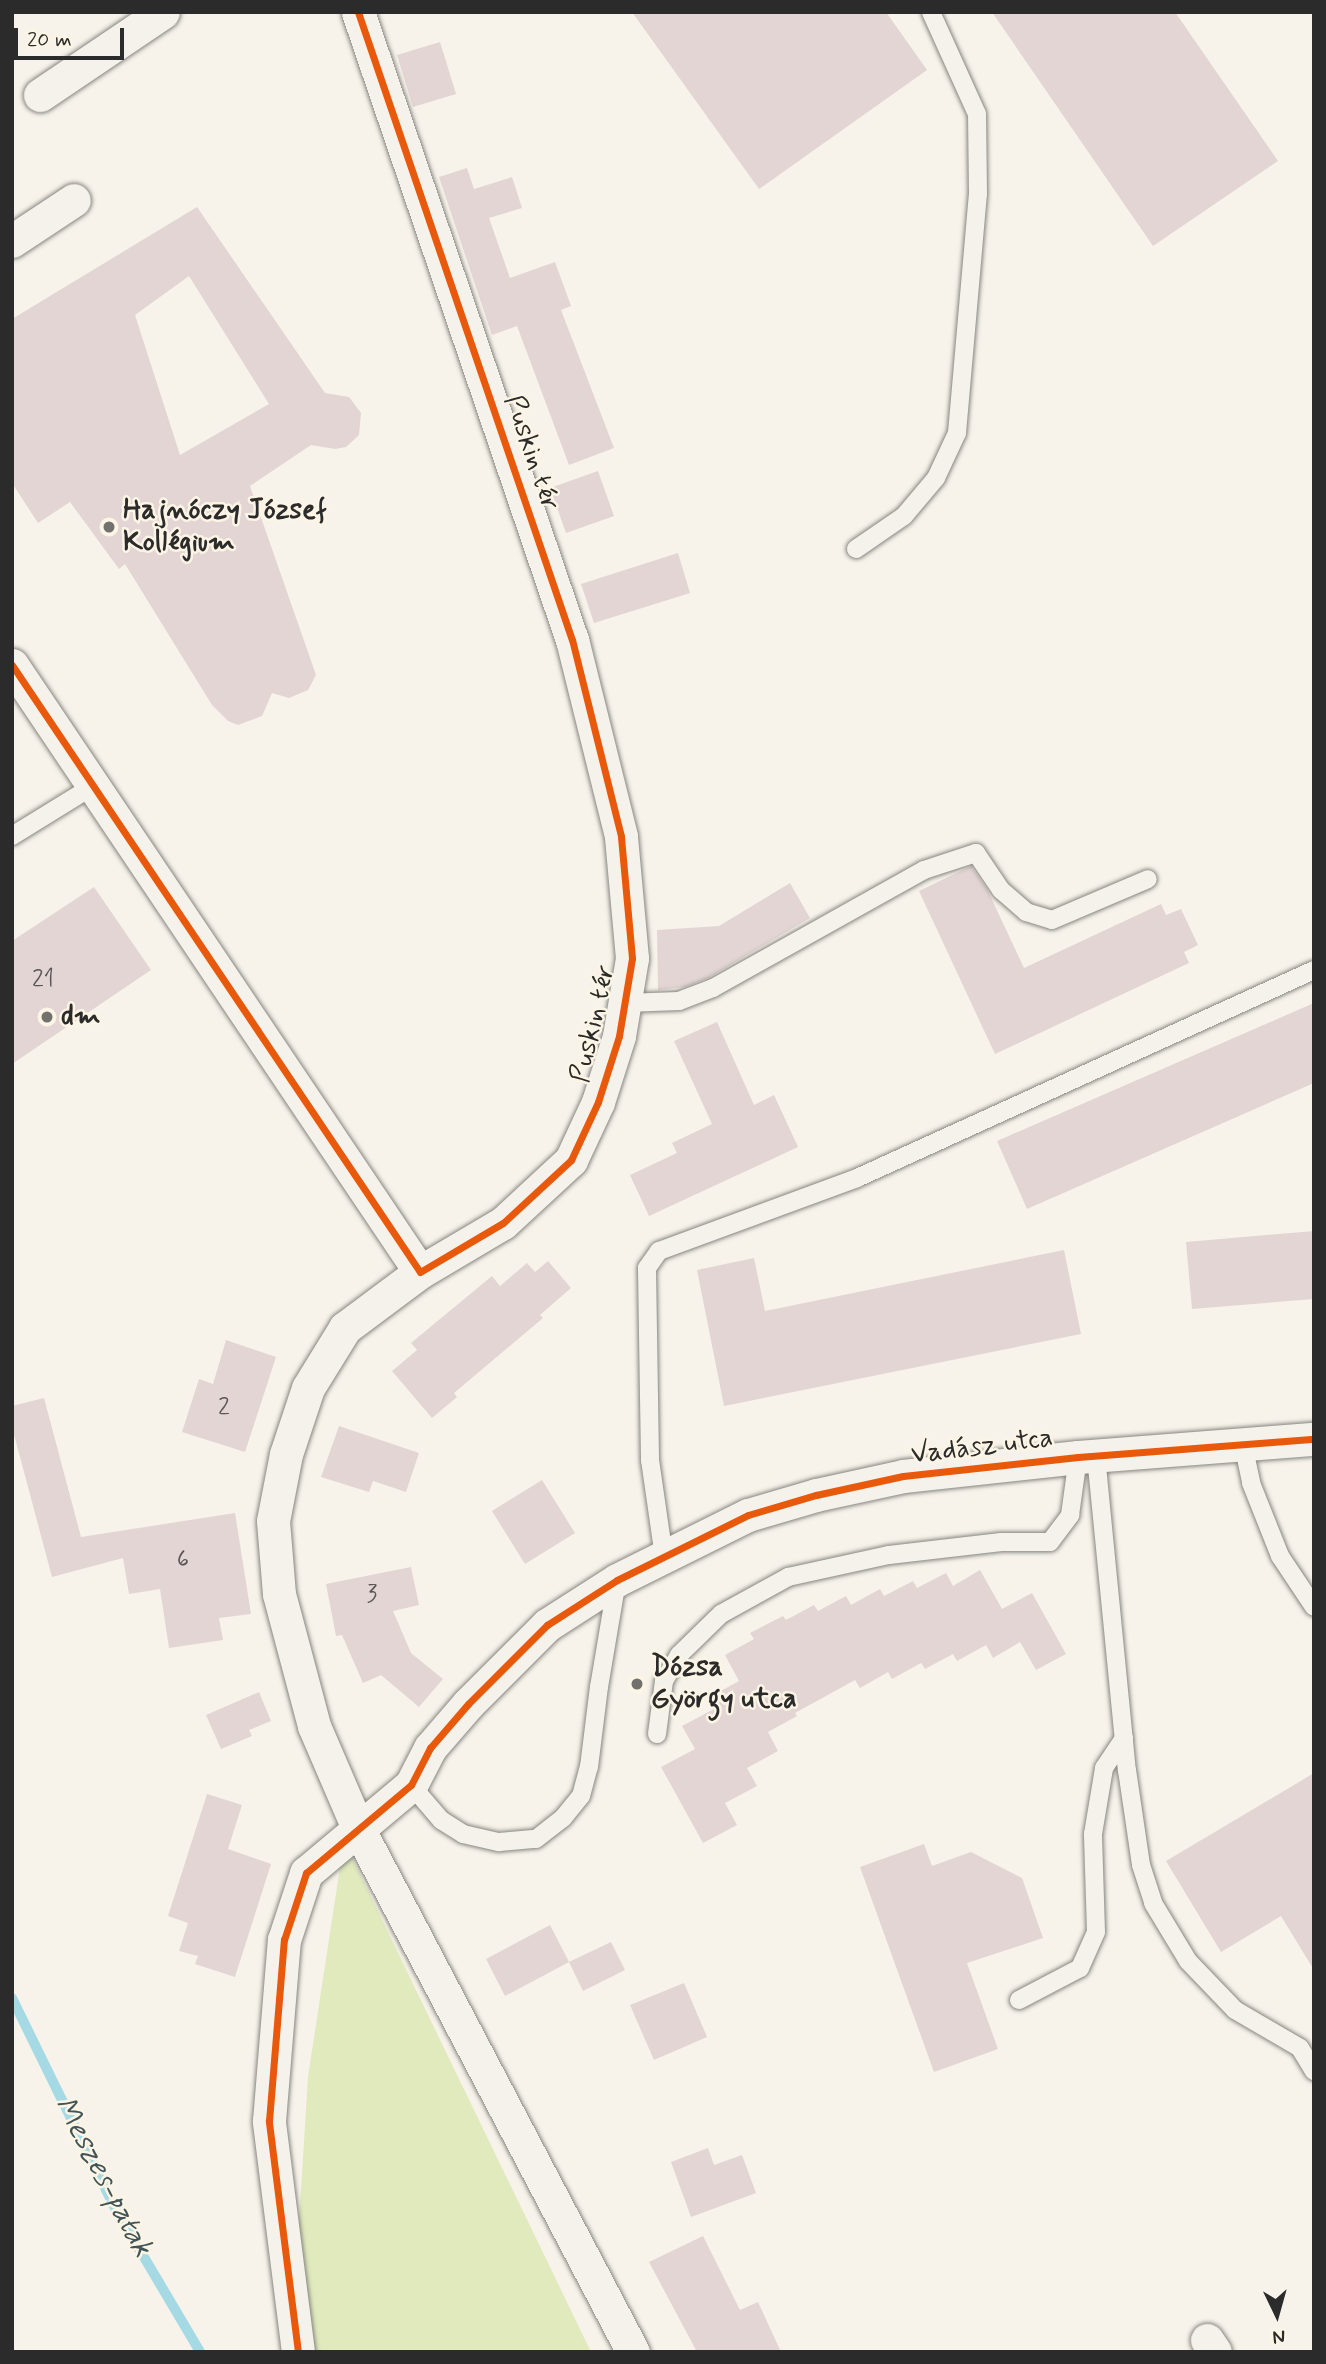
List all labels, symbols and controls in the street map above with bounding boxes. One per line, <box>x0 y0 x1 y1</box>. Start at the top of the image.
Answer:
scale bar <box>18 14 128 58</box>
text: 20 m <box>27 26 72 54</box>
street label: Puskin tér <box>495 388 567 518</box>
place label: Hajnóczy József Kollégium <box>123 494 327 560</box>
marker: Hajnóczy József Kollégium <box>101 519 117 535</box>
street label: Puskin tér <box>564 959 624 1089</box>
house number: 21 <box>32 966 54 994</box>
place label: dm <box>61 1000 101 1034</box>
marker: dm <box>39 1009 55 1025</box>
house number: 2 <box>218 1394 230 1422</box>
street label: Vadász utca <box>906 1421 1058 1473</box>
house number: 6 <box>177 1546 189 1574</box>
house number: 3 <box>367 1581 377 1609</box>
place label: Dózsa György utca <box>651 1651 797 1717</box>
marker: Dózsa György utca <box>629 1676 645 1692</box>
water label: Meszes-patak <box>46 2091 160 2263</box>
north arrow <box>1242 2280 1312 2350</box>
text: N <box>1271 2323 1286 2349</box>

